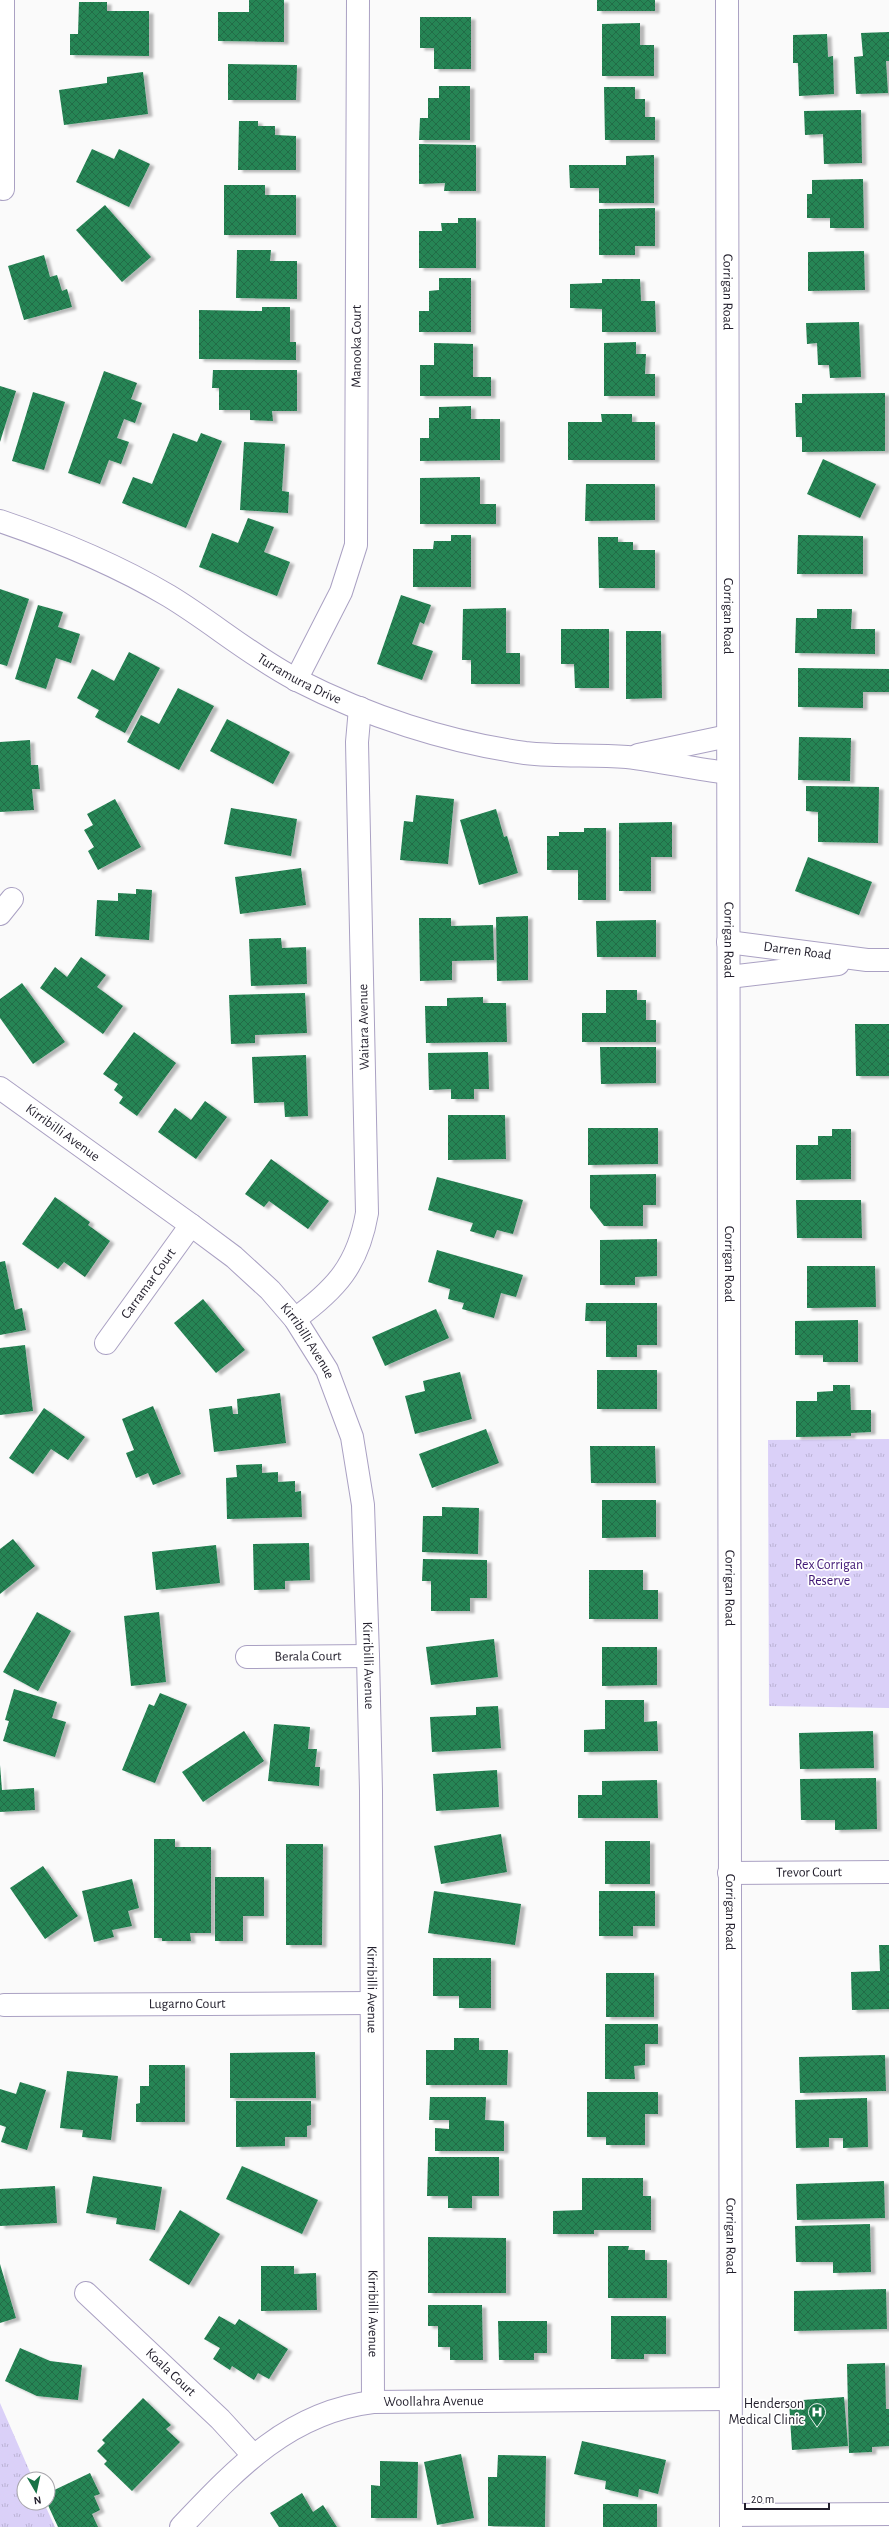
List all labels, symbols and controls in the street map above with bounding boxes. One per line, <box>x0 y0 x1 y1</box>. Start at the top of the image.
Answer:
street label: Corrigan Road <box>720 254 735 330</box>
street label: Manooka Court <box>350 304 364 388</box>
street label: Corrigan Road <box>721 578 735 654</box>
street label: Turramurra Drive <box>255 651 343 707</box>
street label: Corrigan Road <box>721 902 736 978</box>
street label: Darren Road <box>763 940 832 962</box>
street label: Waitara Avenue <box>356 984 372 1070</box>
street label: Kirribilli Avenue <box>23 1102 102 1164</box>
street label: Corrigan Road <box>722 1226 736 1302</box>
street label: Carramar Court <box>119 1246 179 1322</box>
street label: Kirribilli Avenue <box>278 1300 337 1381</box>
street label: Corrigan Road <box>722 1550 737 1626</box>
park label: Rex Corrigan Reserve <box>795 1558 863 1588</box>
street label: Kirribilli Avenue <box>360 1622 376 1709</box>
street label: Berala Court <box>275 1649 342 1664</box>
street label: Trevor Court <box>776 1865 843 1880</box>
street label: Corrigan Road <box>723 1874 737 1950</box>
street label: Kirribilli Avenue <box>365 1946 379 2033</box>
street label: Lugarno Court <box>149 1997 226 2011</box>
street label: Corrigan Road <box>723 2198 738 2274</box>
street label: Kirribilli Avenue <box>366 2270 380 2357</box>
street label: Koala Court <box>143 2346 199 2399</box>
street label: Woollahra Avenue <box>383 2394 484 2409</box>
place label: Henderson Medical Clinic <box>729 2397 805 2427</box>
hospital icon: Henderson Medical Clinic <box>807 2402 827 2427</box>
north arrow <box>16 2471 56 2511</box>
scale bar <box>745 2485 829 2511</box>
text: 20 m <box>751 2493 774 2505</box>
text: N <box>33 2494 42 2506</box>

